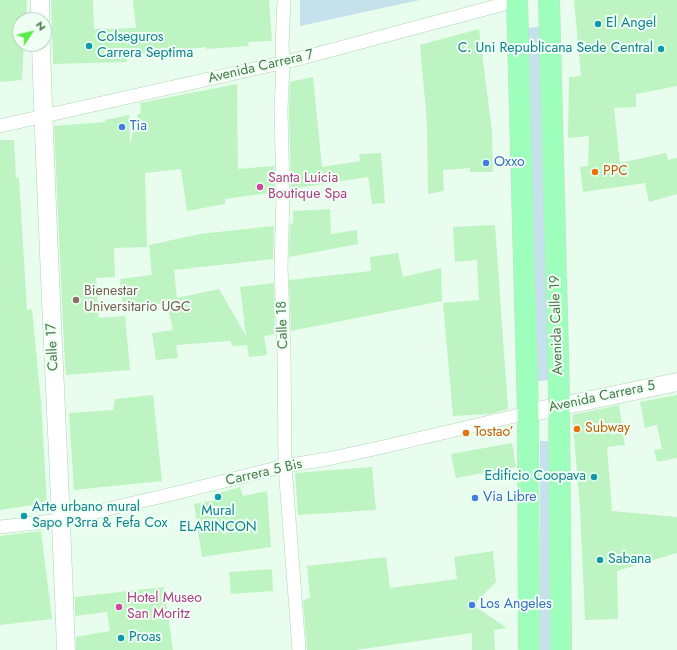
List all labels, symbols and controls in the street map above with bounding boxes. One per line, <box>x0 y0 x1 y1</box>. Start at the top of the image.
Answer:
north arrow <box>12 12 52 52</box>
place label: El Angel <box>606 16 656 32</box>
text: N <box>32 18 50 34</box>
marker: El Angel <box>593 19 603 29</box>
place label: Colseguros Carrera Septima <box>97 30 193 62</box>
marker: Colseguros Carrera Septima <box>84 41 94 51</box>
place label: C. Uni Republicana Sede Central <box>458 41 653 57</box>
marker: C. Uni Republicana Sede Central <box>656 44 666 54</box>
street label: Avenida Carrera 7 <box>207 47 315 87</box>
place label: Tia <box>130 119 147 135</box>
marker: Tia <box>117 122 127 132</box>
place label: Oxxo <box>494 155 525 171</box>
marker: Oxxo <box>481 158 491 168</box>
place label: PPC <box>603 164 628 180</box>
marker: PPC <box>590 167 600 177</box>
place label: Santa Luicia Boutique Spa <box>268 171 347 204</box>
marker: Santa Luicia Boutique Spa <box>255 182 265 192</box>
street label: Avenida Calle 19 <box>547 275 567 375</box>
place label: Bienestar Universitario UGC <box>84 284 191 316</box>
marker: Bienestar Universitario UGC <box>71 295 81 305</box>
street label: Calle 18 <box>274 301 292 349</box>
street label: Calle 17 <box>43 323 63 371</box>
street label: Avenida Carrera 5 <box>547 378 657 416</box>
place label: Subway <box>585 421 630 437</box>
marker: Subway <box>572 424 582 434</box>
place label: Tostao’ <box>474 425 514 441</box>
marker: Tostao’ <box>461 428 471 438</box>
street label: Carrera 5 Bis <box>224 456 304 490</box>
place label: Edificio Coopava <box>484 469 586 485</box>
marker: Edificio Coopava <box>589 472 599 482</box>
place label: Via Libre <box>483 490 537 506</box>
marker: Mural ELARINCON <box>213 492 223 502</box>
marker: Via Libre <box>470 493 480 503</box>
place label: Arte urbano mural Sapo P3rra & Fefa Cox <box>32 500 167 532</box>
place label: Mural ELARINCON <box>179 504 257 536</box>
marker: Arte urbano mural Sapo P3rra & Fefa Cox <box>19 511 29 521</box>
place label: Sabana <box>608 552 651 568</box>
marker: Sabana <box>595 555 605 565</box>
place label: Hotel Museo San Moritz <box>127 591 202 624</box>
place label: Los Angeles <box>480 597 552 613</box>
marker: Los Angeles <box>467 600 477 610</box>
marker: Hotel Museo San Moritz <box>114 602 124 612</box>
place label: Proas <box>129 630 161 646</box>
marker: Proas <box>116 633 126 643</box>

